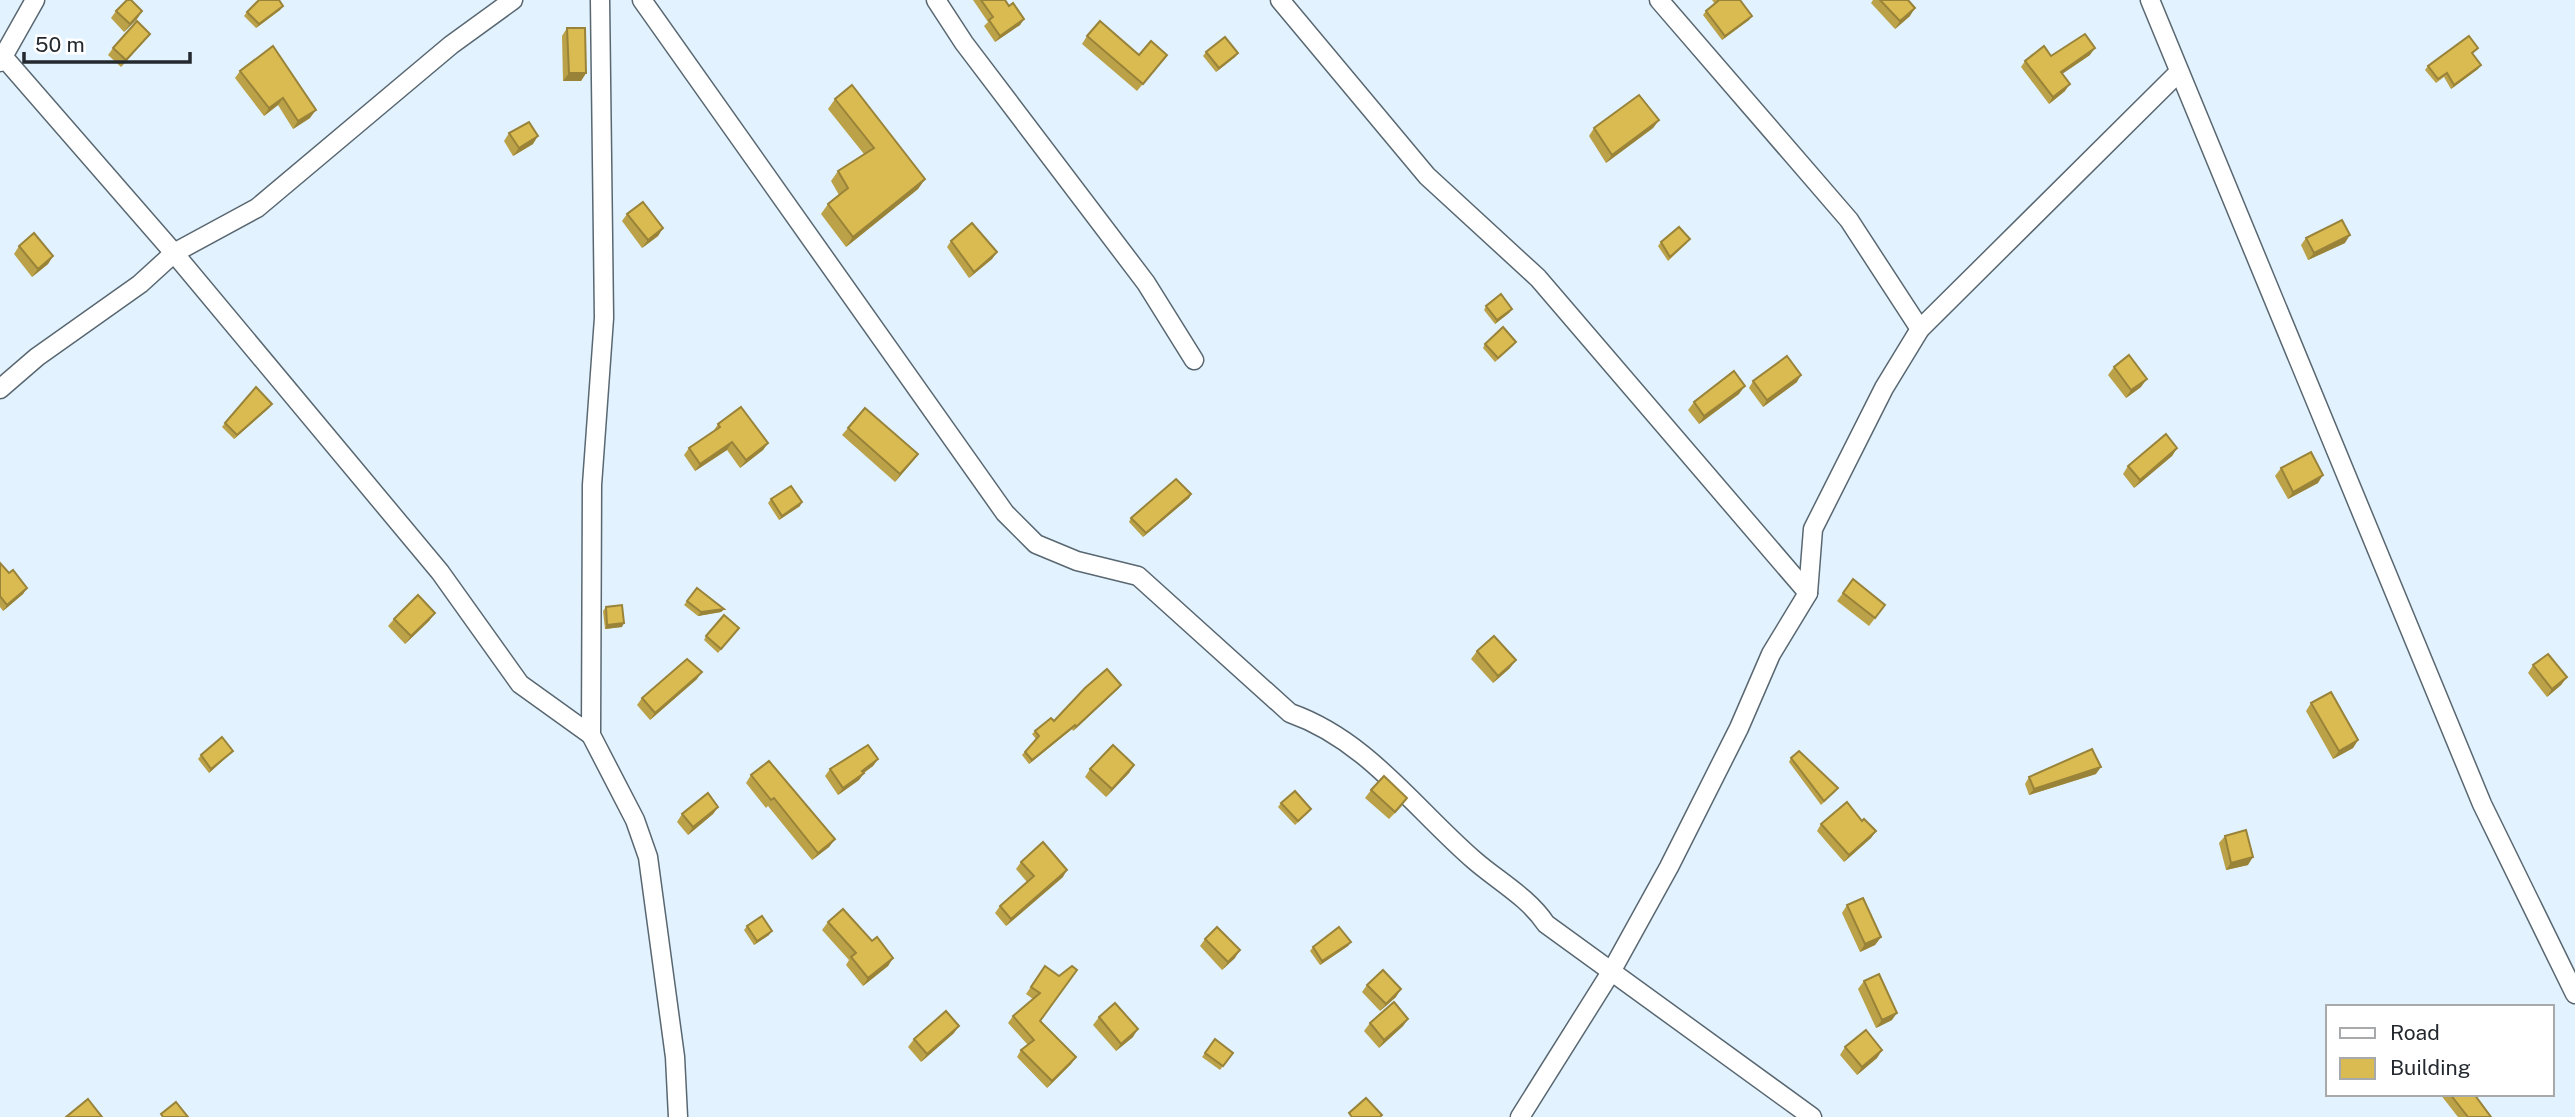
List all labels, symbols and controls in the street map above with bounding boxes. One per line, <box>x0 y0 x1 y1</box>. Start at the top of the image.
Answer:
scale bar <box>24 21 191 65</box>
text: 50 m <box>35 32 85 57</box>
legend <box>2326 1005 2554 1096</box>
text: Road <box>2390 1020 2440 1045</box>
text: Building <box>2390 1055 2471 1080</box>

